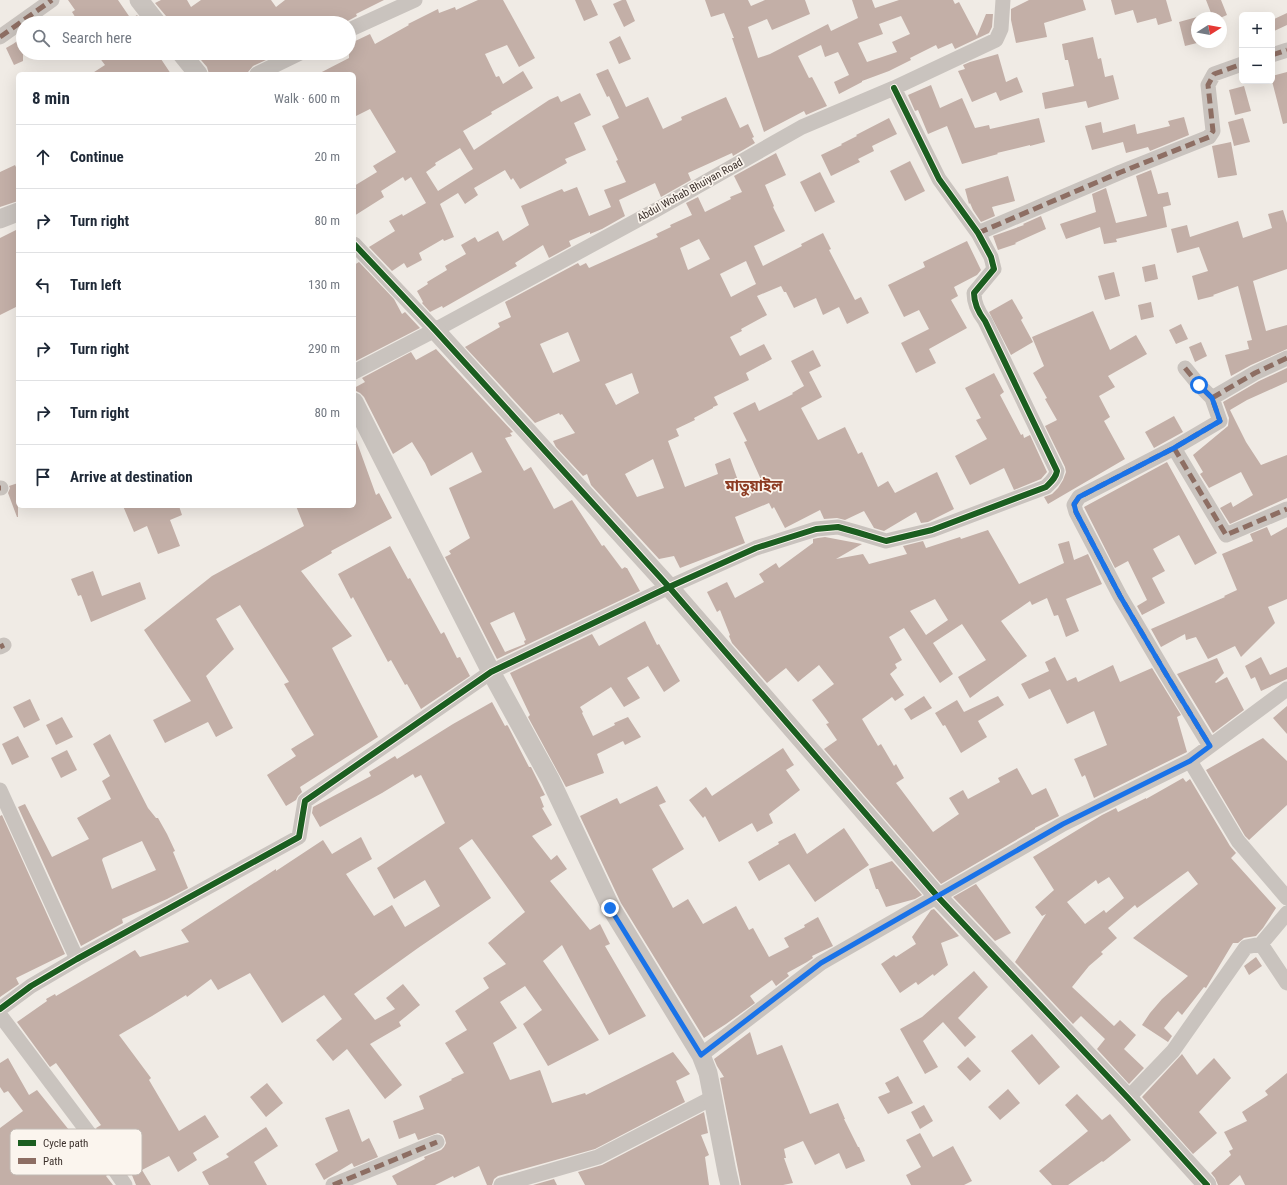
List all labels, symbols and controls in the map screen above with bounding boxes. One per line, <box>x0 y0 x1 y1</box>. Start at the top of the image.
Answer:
north arrow <box>1191 12 1227 48</box>
map controls <box>1239 12 1275 84</box>
button: + <box>1239 12 1275 48</box>
search box <box>16 16 356 60</box>
icon: search <box>30 27 52 49</box>
text: Search here <box>62 29 132 47</box>
button: − <box>1239 48 1275 84</box>
text: 8 min <box>32 88 70 108</box>
text: Walk · 600 m <box>274 91 340 106</box>
icon: ahead <box>32 146 54 168</box>
text: Continue <box>70 148 124 166</box>
text: 20 m <box>314 149 340 164</box>
street label: Abdul Wohab Bhuiyan Road <box>635 156 745 224</box>
icon: right <box>32 210 54 232</box>
text: Turn right <box>70 212 129 230</box>
text: 80 m <box>314 213 340 228</box>
icon: left <box>32 274 54 296</box>
text: Turn left <box>70 276 121 294</box>
text: 130 m <box>308 277 340 292</box>
icon: right <box>32 338 54 360</box>
text: Turn right <box>70 340 129 358</box>
text: 290 m <box>308 341 340 356</box>
route start <box>1190 376 1208 394</box>
icon: right <box>32 402 54 424</box>
text: Turn right <box>70 404 129 422</box>
text: 80 m <box>314 405 340 420</box>
icon: arrive <box>32 466 54 488</box>
text: Arrive at destination <box>70 468 193 486</box>
district label: মাতুয়াইল <box>724 477 783 497</box>
route end <box>601 899 619 917</box>
legend <box>10 1129 142 1175</box>
text: Cycle path <box>43 1137 88 1150</box>
text: Path <box>43 1155 63 1168</box>

